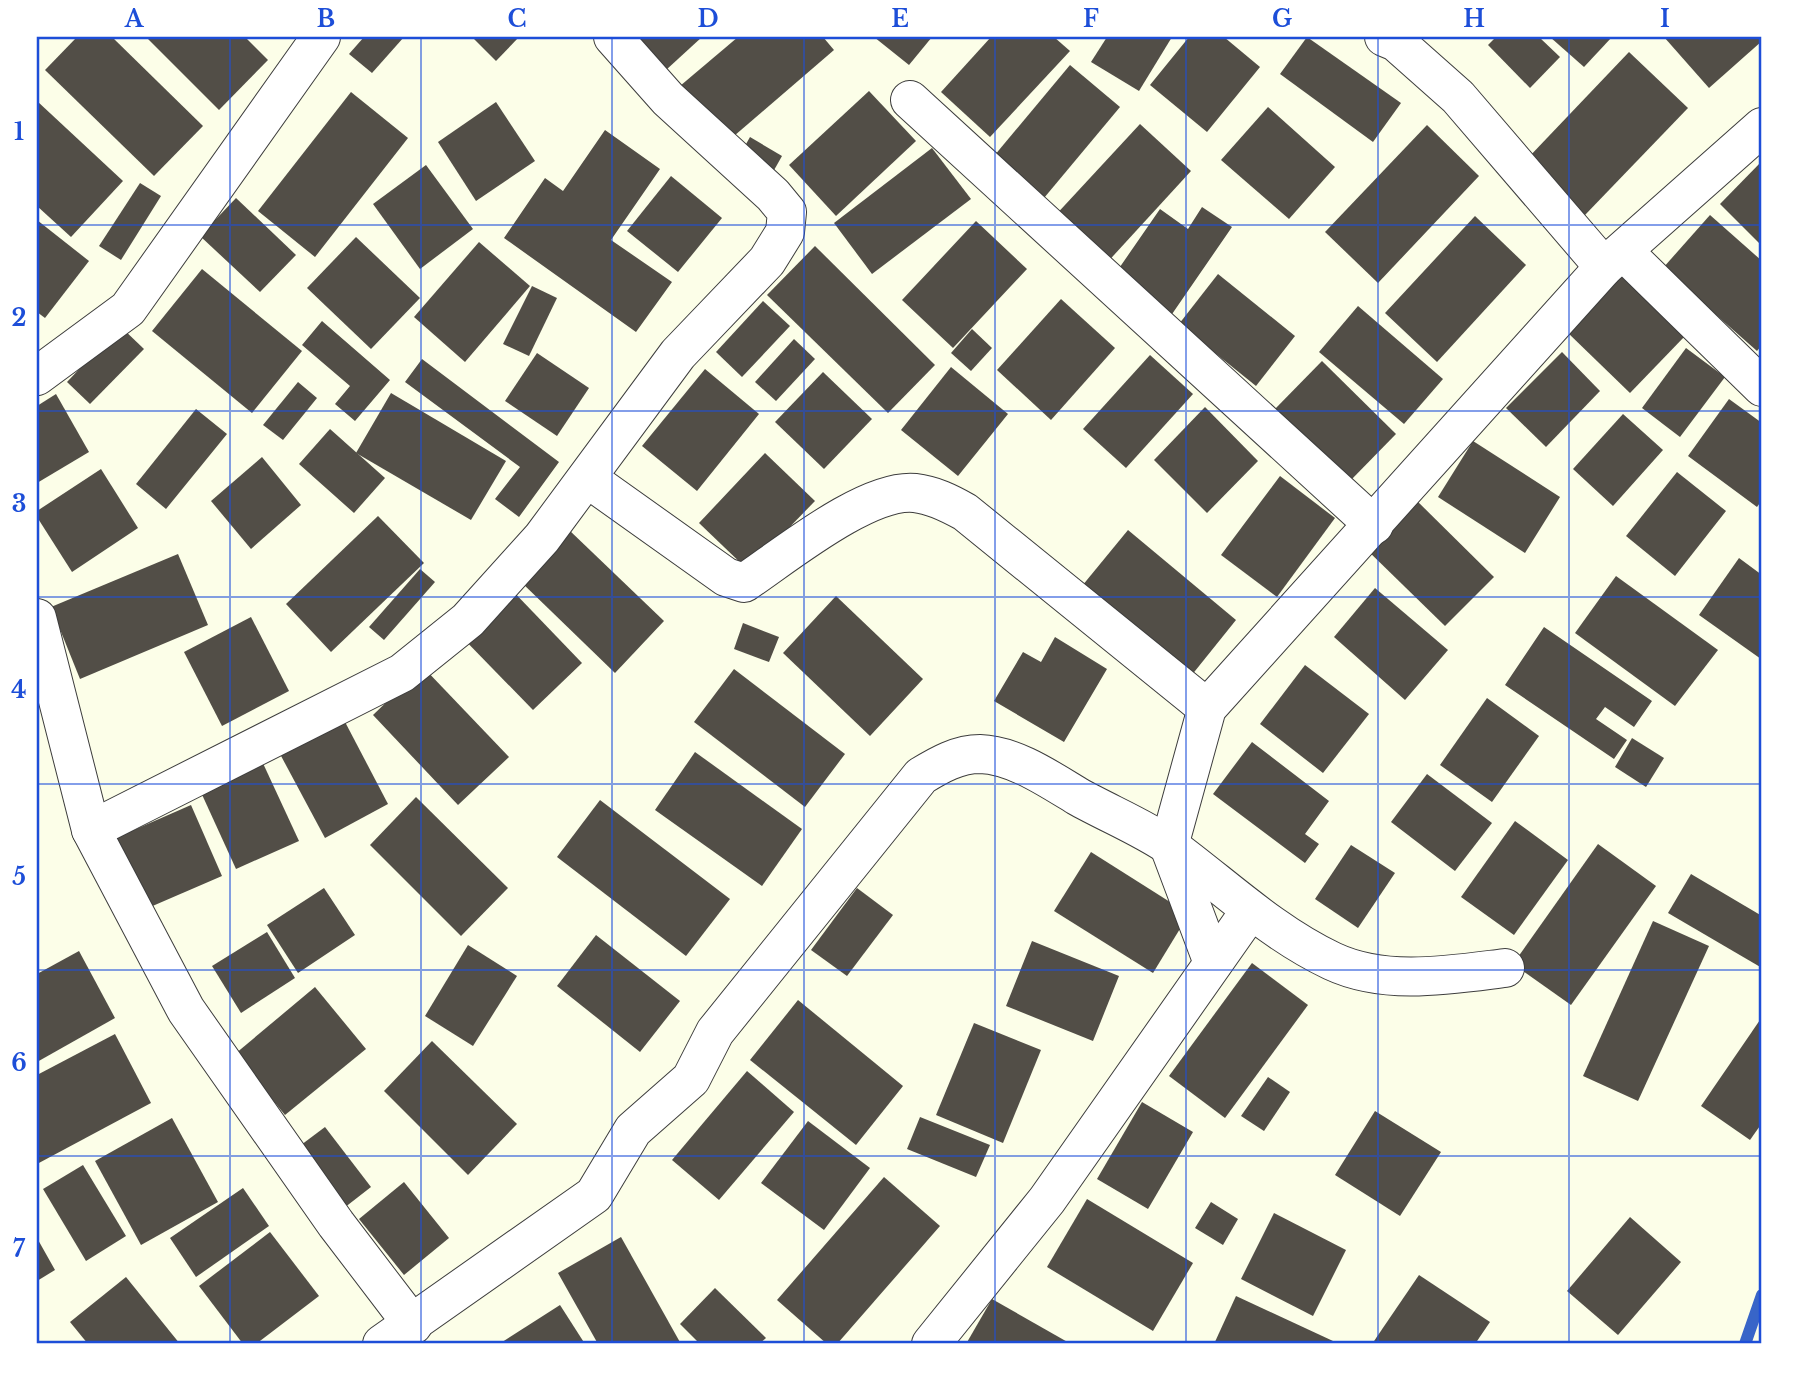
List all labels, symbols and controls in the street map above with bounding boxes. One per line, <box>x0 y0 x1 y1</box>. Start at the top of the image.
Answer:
text: A <box>124 5 145 33</box>
text: B <box>317 5 335 33</box>
text: C <box>508 5 526 33</box>
text: D <box>697 5 719 33</box>
text: E <box>891 5 909 33</box>
text: F <box>1083 5 1099 33</box>
text: G <box>1272 5 1292 33</box>
text: H <box>1463 5 1485 33</box>
text: I <box>1660 5 1670 33</box>
text: 1 <box>14 118 24 146</box>
text: 2 <box>12 304 26 332</box>
text: 3 <box>12 490 26 518</box>
text: 4 <box>11 676 27 704</box>
text: 5 <box>12 863 26 891</box>
text: 6 <box>11 1049 27 1077</box>
text: 7 <box>13 1235 26 1263</box>

